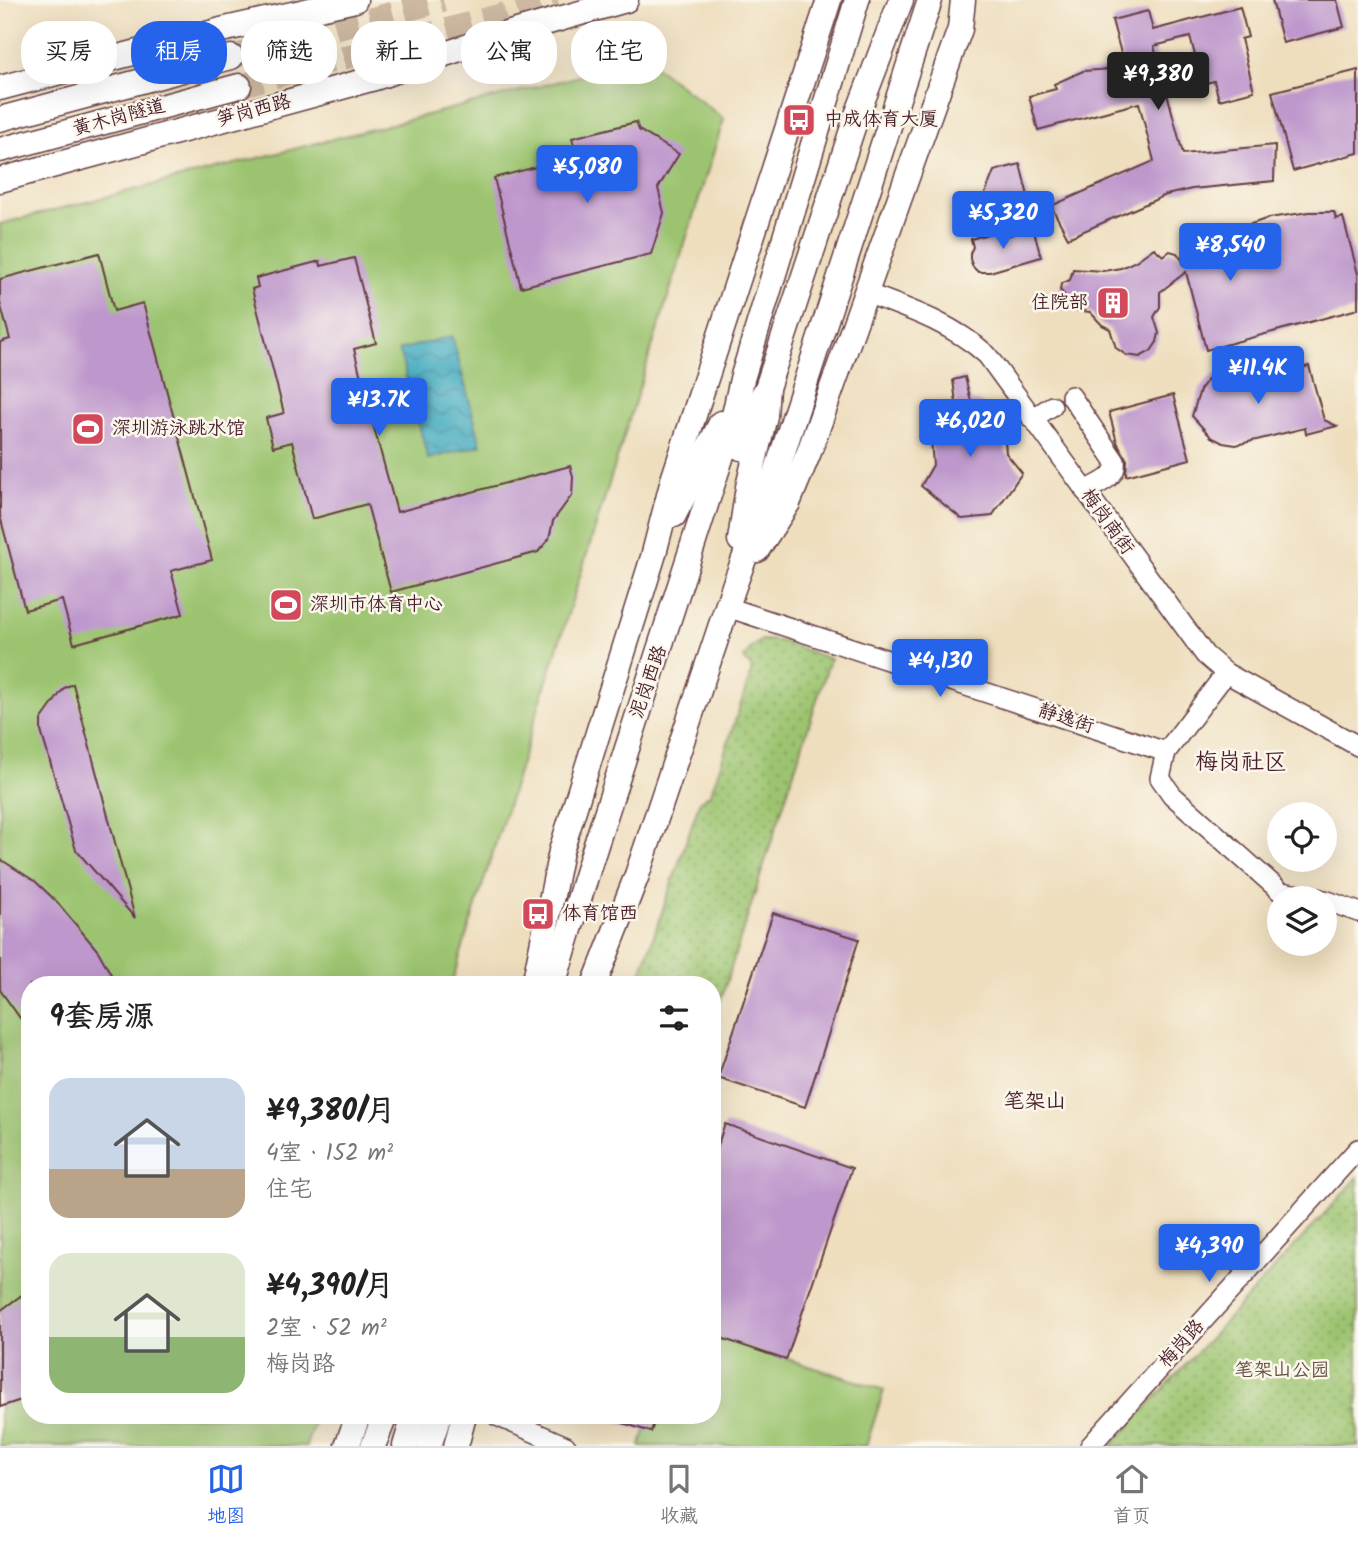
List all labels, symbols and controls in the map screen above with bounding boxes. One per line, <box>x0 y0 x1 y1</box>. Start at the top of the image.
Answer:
chip: 买房 <box>21 21 117 84</box>
chip: 租房 <box>131 21 227 84</box>
chip: 筛选 <box>241 21 337 84</box>
chip: 新上 <box>351 21 447 84</box>
chip: 公寓 <box>461 21 557 84</box>
chip: 住宅 <box>571 21 667 84</box>
pin: ¥9,380 <box>1101 52 1215 112</box>
text: ¥9,380 <box>1123 57 1193 93</box>
street label: 笋岗西路 <box>213 87 295 135</box>
street label: 黄木岗隧道 <box>69 91 169 145</box>
bus stop icon: 中成体育大厦 <box>780 101 818 139</box>
place label: 中成体育大厦 <box>824 105 938 135</box>
pin: ¥5,080 <box>530 146 644 205</box>
text: ¥5,080 <box>553 150 621 186</box>
pin: ¥5,320 <box>946 191 1060 251</box>
text: ¥5,320 <box>968 196 1038 232</box>
pin: ¥8,540 <box>1173 224 1287 283</box>
text: ¥8,540 <box>1195 228 1265 264</box>
building icon: 住院部 <box>1094 284 1132 322</box>
place label: 住院部 <box>1031 288 1088 318</box>
pin: ¥11.4K <box>1201 346 1315 406</box>
text: ¥11.4K <box>1228 351 1288 387</box>
pin: ¥13.7K <box>322 378 436 438</box>
text: ¥13.7K <box>347 383 411 419</box>
pin: ¥6,020 <box>913 400 1027 459</box>
text: ¥6,020 <box>935 404 1005 440</box>
sports icon: 深圳游泳跳水馆 <box>69 410 107 448</box>
place label: 深圳游泳跳水馆 <box>112 414 245 444</box>
street label: 梅岗南街 <box>1073 482 1141 562</box>
sports icon: 深圳市体育中心 <box>267 586 305 624</box>
place label: 深圳市体育中心 <box>310 590 443 620</box>
pin: ¥4,130 <box>883 640 997 699</box>
street label: 泥岗西路 <box>622 641 676 723</box>
text: ¥4,130 <box>908 644 972 680</box>
street label: 静逸街 <box>1034 696 1098 742</box>
district label: 梅岗社区 <box>1195 745 1287 781</box>
map controls <box>1267 802 1337 956</box>
button: locate <box>1267 802 1337 872</box>
button: layers <box>1267 886 1337 956</box>
bus stop icon: 体育馆西 <box>519 895 557 933</box>
place label: 体育馆西 <box>562 899 638 929</box>
text: 9套房源 <box>49 994 154 1042</box>
icon: filters <box>655 999 693 1037</box>
district label: 笔架山 <box>1004 1086 1067 1119</box>
text: ¥9,380/月 <box>266 1088 395 1136</box>
icon: home <box>105 1106 189 1190</box>
text: 4室 · 152 m² <box>266 1136 393 1172</box>
text: 住宅 <box>266 1172 312 1208</box>
pin: ¥4,390 <box>1152 1224 1266 1284</box>
text: ¥4,390 <box>1175 1229 1243 1265</box>
text: ¥4,390/月 <box>266 1263 394 1311</box>
icon: home <box>105 1281 189 1365</box>
text: 2室 · 52 m² <box>266 1311 387 1347</box>
street label: 梅岗路 <box>1152 1313 1212 1375</box>
text: 梅岗路 <box>266 1347 335 1383</box>
park label: 笔架山公园 <box>1234 1356 1330 1386</box>
tab: 地图 <box>207 1460 245 1532</box>
tab: 收藏 <box>660 1460 698 1532</box>
tab: 首页 <box>1113 1460 1151 1532</box>

